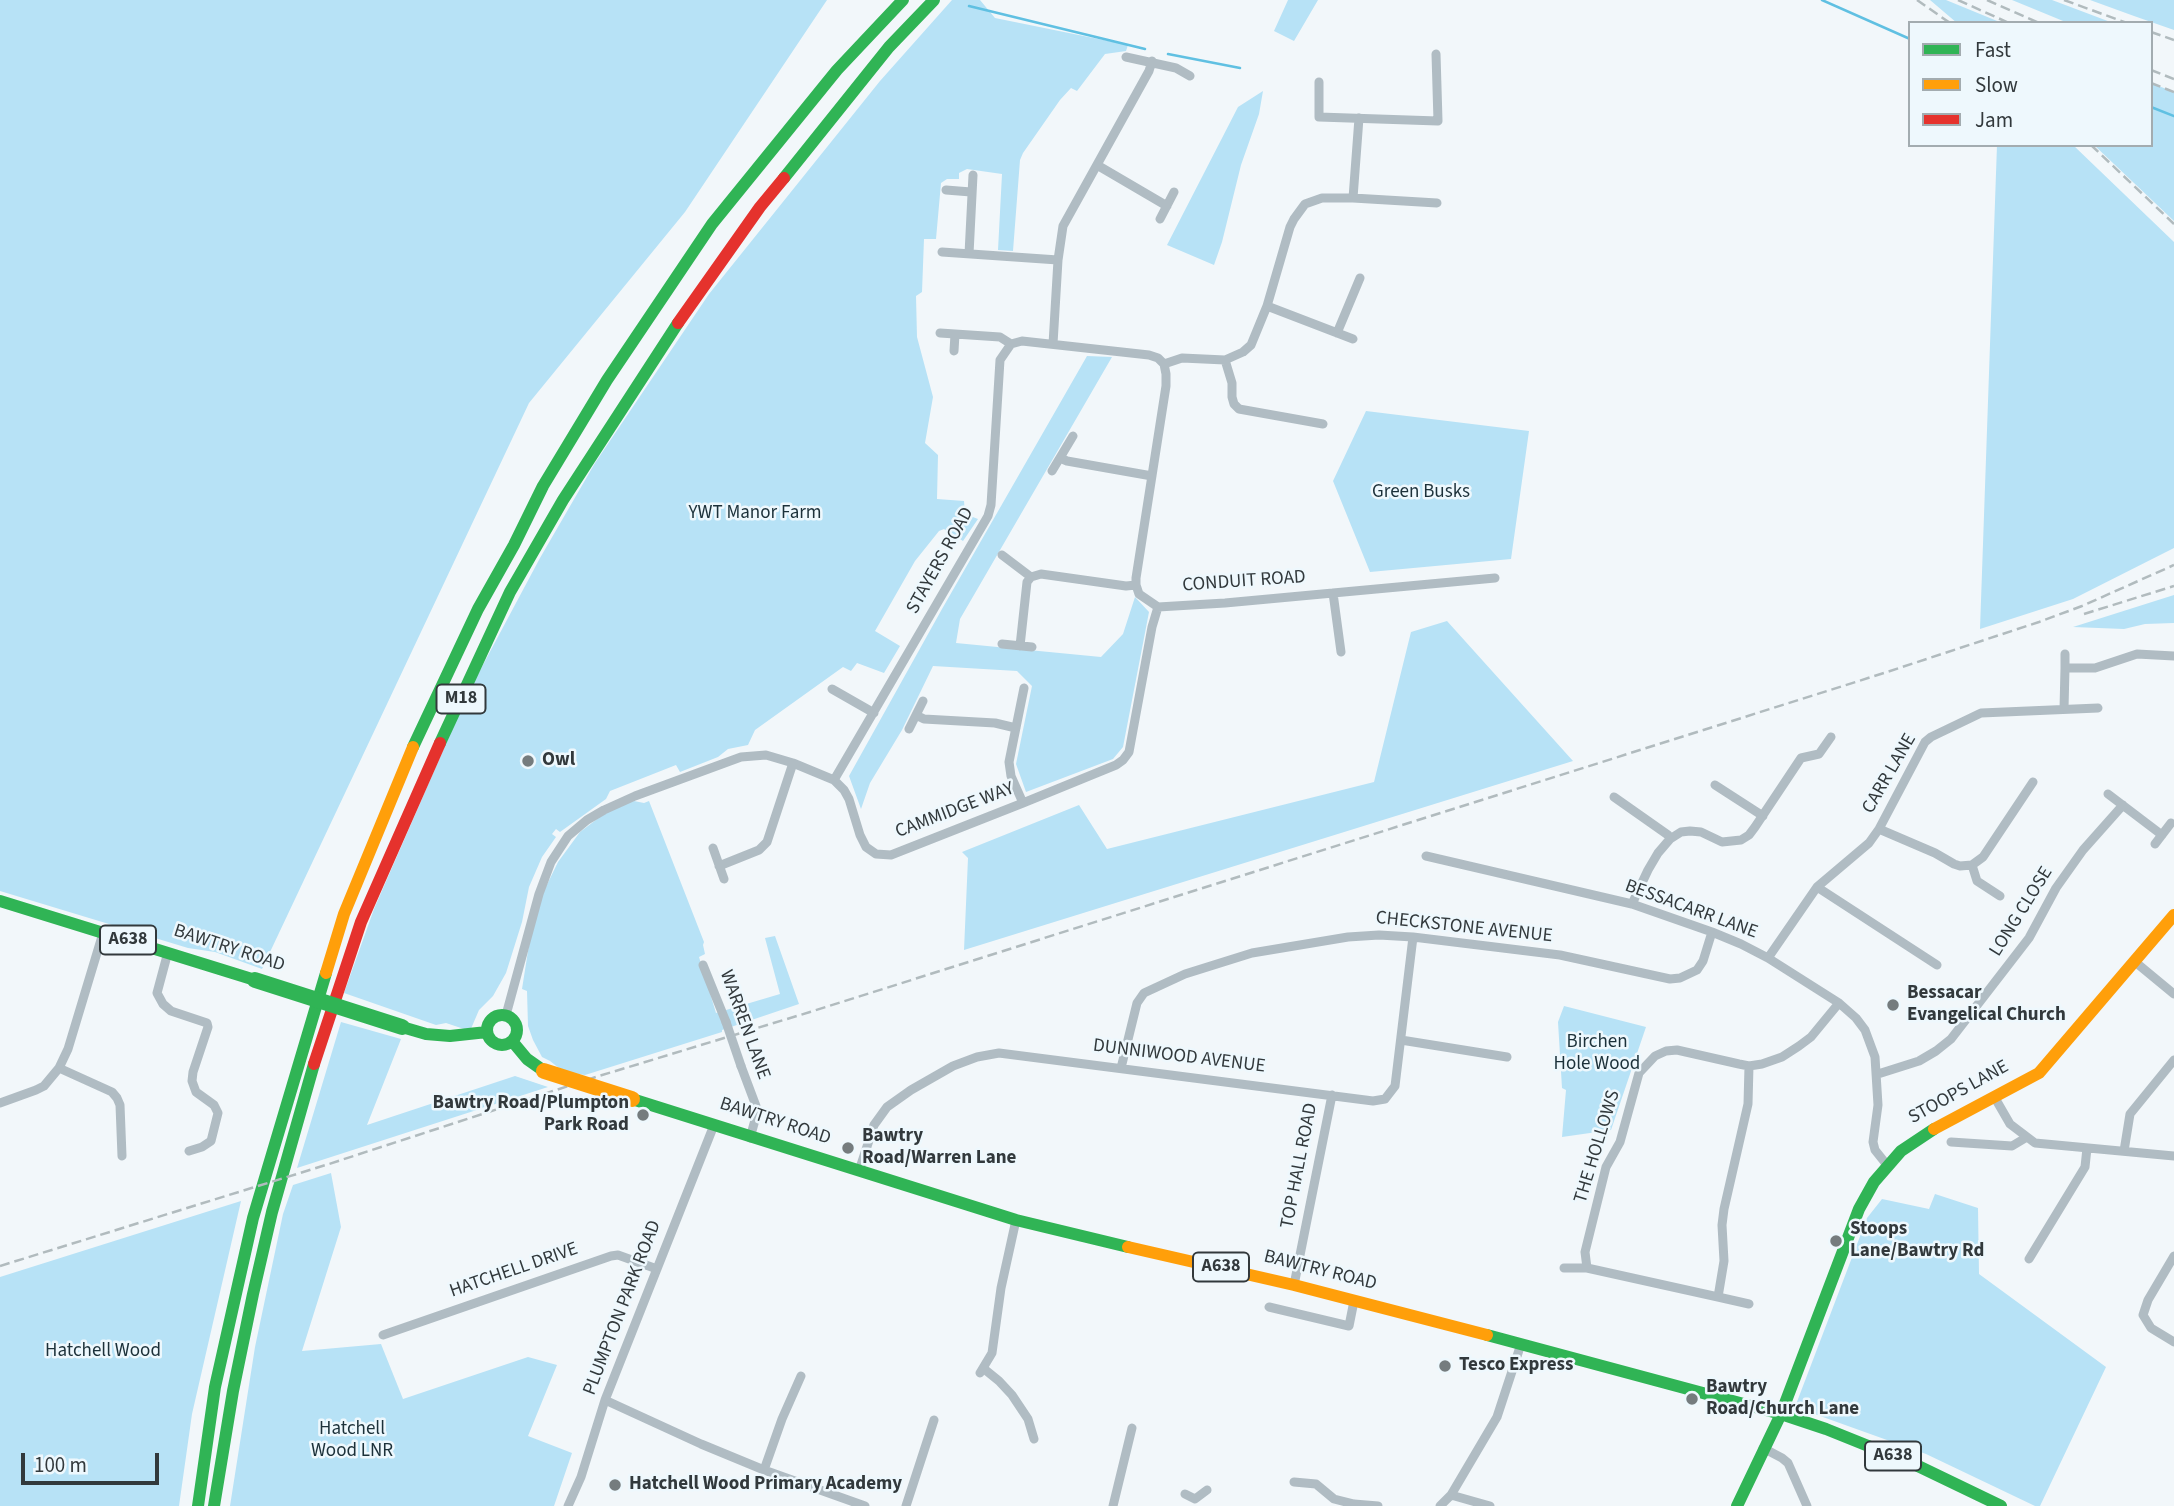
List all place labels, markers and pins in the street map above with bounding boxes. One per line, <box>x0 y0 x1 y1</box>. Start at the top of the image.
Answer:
place label: Owl <box>542 750 575 772</box>
marker: Owl <box>520 753 536 769</box>
place label: Bessacar Evangelical Church <box>1907 983 2066 1027</box>
marker: Bessacar Evangelical Church <box>1885 997 1901 1013</box>
place label: Bawtry Road/Plumpton Park Road <box>432 1093 629 1137</box>
marker: Bawtry Road/Plumpton Park Road <box>635 1107 651 1123</box>
place label: Bawtry Road/Warren Lane <box>862 1126 1016 1170</box>
marker: Bawtry Road/Warren Lane <box>840 1140 856 1156</box>
place label: Stoops Lane/Bawtry Rd <box>1850 1219 1984 1263</box>
marker: Stoops Lane/Bawtry Rd <box>1828 1233 1844 1249</box>
place label: Tesco Express <box>1459 1355 1573 1377</box>
marker: Tesco Express <box>1437 1358 1453 1374</box>
place label: Bawtry Road/Church Lane <box>1706 1377 1859 1421</box>
marker: Bawtry Road/Church Lane <box>1684 1391 1700 1407</box>
place label: Hatchell Wood Primary Academy <box>629 1474 902 1496</box>
marker: Hatchell Wood Primary Academy <box>607 1477 623 1493</box>

